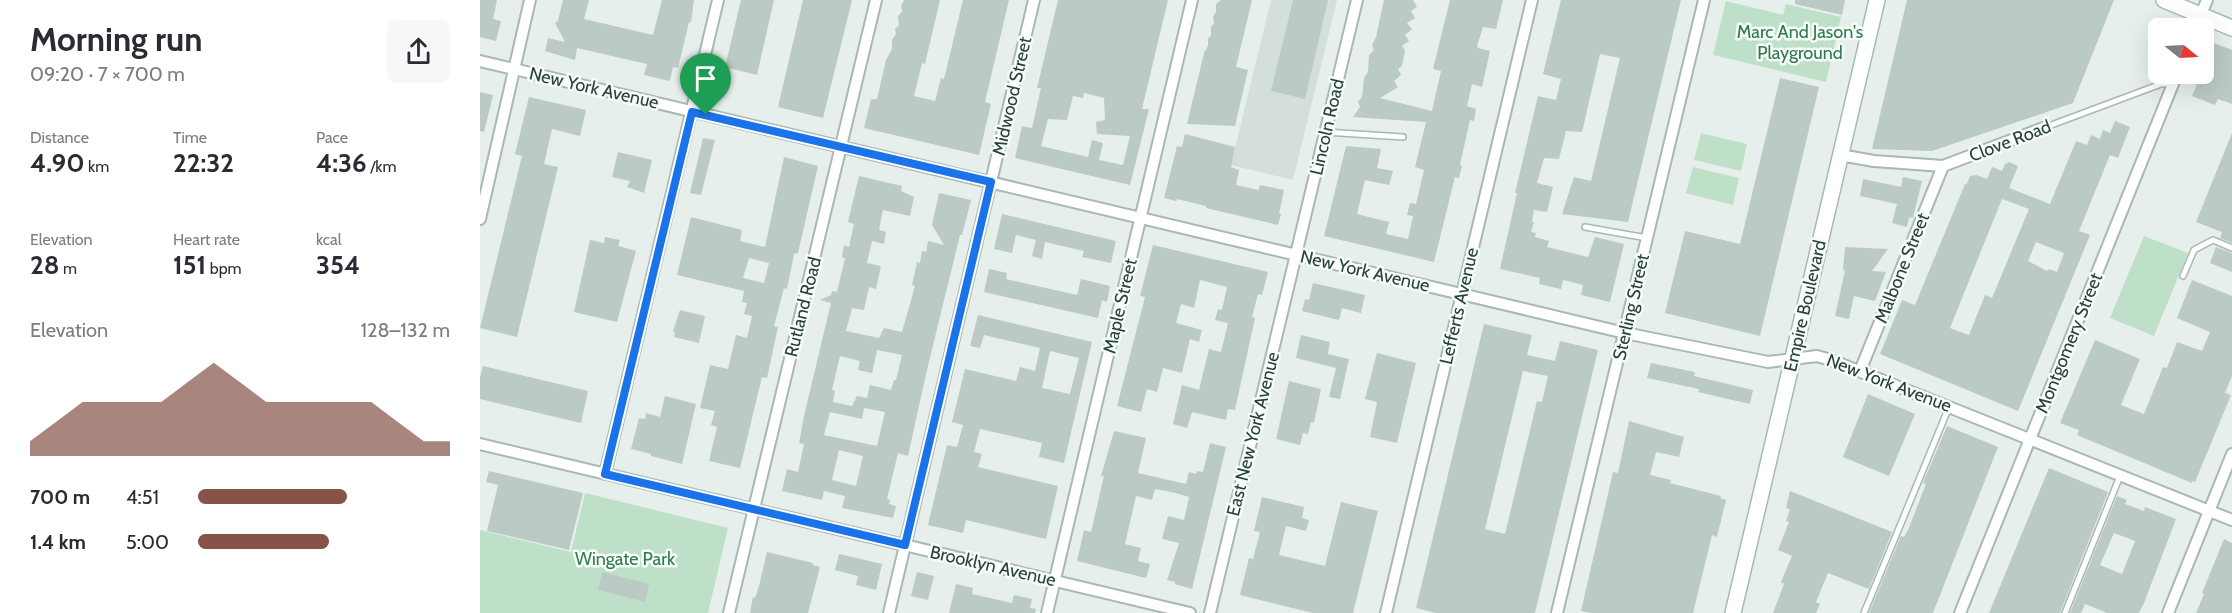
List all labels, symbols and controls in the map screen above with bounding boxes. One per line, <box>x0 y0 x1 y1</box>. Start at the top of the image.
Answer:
north arrow <box>2148 18 2214 84</box>
map controls <box>2148 18 2214 84</box>
text: Morning run <box>30 19 202 59</box>
button: share <box>387 20 450 83</box>
park label: Marc And Jason's Playground <box>1737 21 1863 64</box>
street label: Midwood Street <box>988 34 1036 158</box>
pin <box>680 53 731 115</box>
text: 09:20 · 7 × 700 m <box>30 62 185 86</box>
street label: New York Avenue <box>527 62 661 114</box>
icon: arrive <box>689 62 722 95</box>
street label: Lincoln Road <box>1305 77 1349 177</box>
street label: Clove Road <box>1966 115 2054 167</box>
text: Distance <box>30 128 89 147</box>
text: Time <box>173 128 207 147</box>
text: Pace <box>316 128 348 147</box>
text: 4.90 <box>30 147 85 179</box>
text: 22:32 <box>173 147 234 179</box>
text: 4:36 <box>316 147 367 179</box>
text: km <box>85 157 109 176</box>
text: /km <box>367 157 397 176</box>
street label: Malbone Street <box>1870 210 1934 326</box>
text: Elevation <box>30 230 93 249</box>
text: Heart rate <box>173 230 240 249</box>
text: kcal <box>316 230 342 249</box>
street label: Empire Boulevard <box>1779 238 1831 374</box>
street label: New York Avenue <box>1298 245 1432 297</box>
street label: Lefferts Avenue <box>1435 245 1483 367</box>
text: 28 <box>30 249 59 281</box>
text: 151 <box>173 249 206 281</box>
text: 354 <box>316 249 360 281</box>
street label: Sterling Street <box>1608 252 1654 362</box>
street label: Rutland Road <box>780 255 826 359</box>
street label: Maple Street <box>1098 256 1142 356</box>
text: m <box>59 259 77 278</box>
text: bpm <box>206 259 242 278</box>
street label: Montgomery Street <box>2031 270 2107 416</box>
text: Elevation <box>30 318 108 342</box>
text: 128–132 m <box>360 318 450 342</box>
street label: New York Avenue <box>1823 349 1955 417</box>
street label: East New York Avenue <box>1222 350 1284 518</box>
text: 700 m <box>30 485 90 509</box>
text: 4:51 <box>126 485 159 509</box>
text: 1.4 km <box>30 530 86 554</box>
text: 5:00 <box>126 530 169 554</box>
street label: Brooklyn Avenue <box>928 541 1058 591</box>
park label: Wingate Park <box>575 548 676 570</box>

